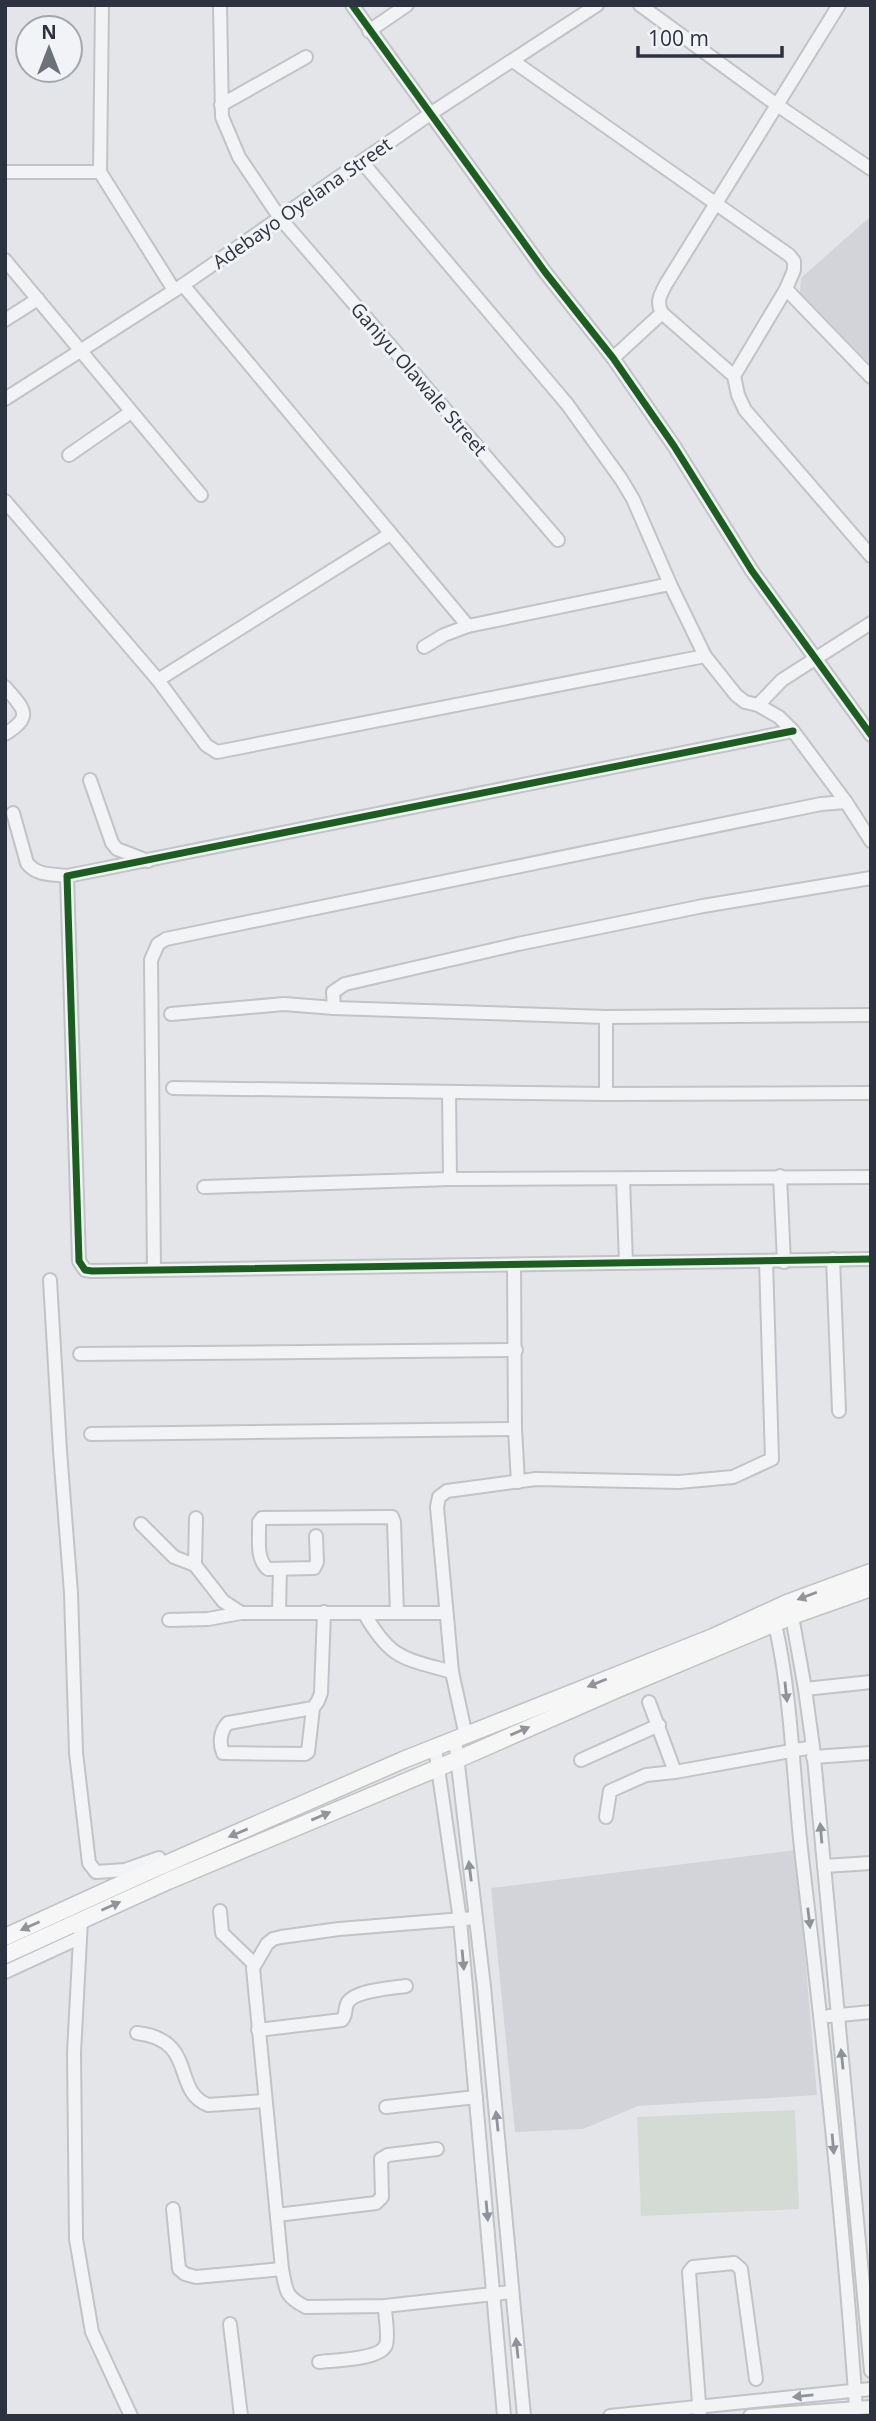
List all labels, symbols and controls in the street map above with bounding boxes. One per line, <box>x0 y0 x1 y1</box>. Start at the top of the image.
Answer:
north arrow <box>14 14 84 84</box>
scale bar <box>638 14 782 58</box>
text: N <box>41 19 57 45</box>
text: 100 m <box>648 24 709 52</box>
street label: Adebayo Oyelana Street <box>207 131 397 275</box>
street label: Ganiyu Olawale Street <box>345 297 493 462</box>
one-way arrow <box>796 1591 817 1602</box>
one-way arrow <box>586 1677 607 1688</box>
one-way arrow <box>781 1681 792 1703</box>
one-way arrow <box>510 1725 530 1737</box>
one-way arrow <box>310 1810 331 1821</box>
one-way arrow <box>815 1821 826 1843</box>
one-way arrow <box>228 1827 248 1839</box>
one-way arrow <box>464 1860 475 1882</box>
one-way arrow <box>101 1900 122 1911</box>
one-way arrow <box>803 1907 814 1929</box>
one-way arrow <box>20 1920 40 1932</box>
one-way arrow <box>458 1949 469 1971</box>
one-way arrow <box>836 2048 847 2070</box>
one-way arrow <box>491 2110 502 2132</box>
one-way arrow <box>827 2133 838 2155</box>
one-way arrow <box>482 2200 493 2222</box>
one-way arrow <box>512 2337 523 2359</box>
one-way arrow <box>792 2391 814 2402</box>

